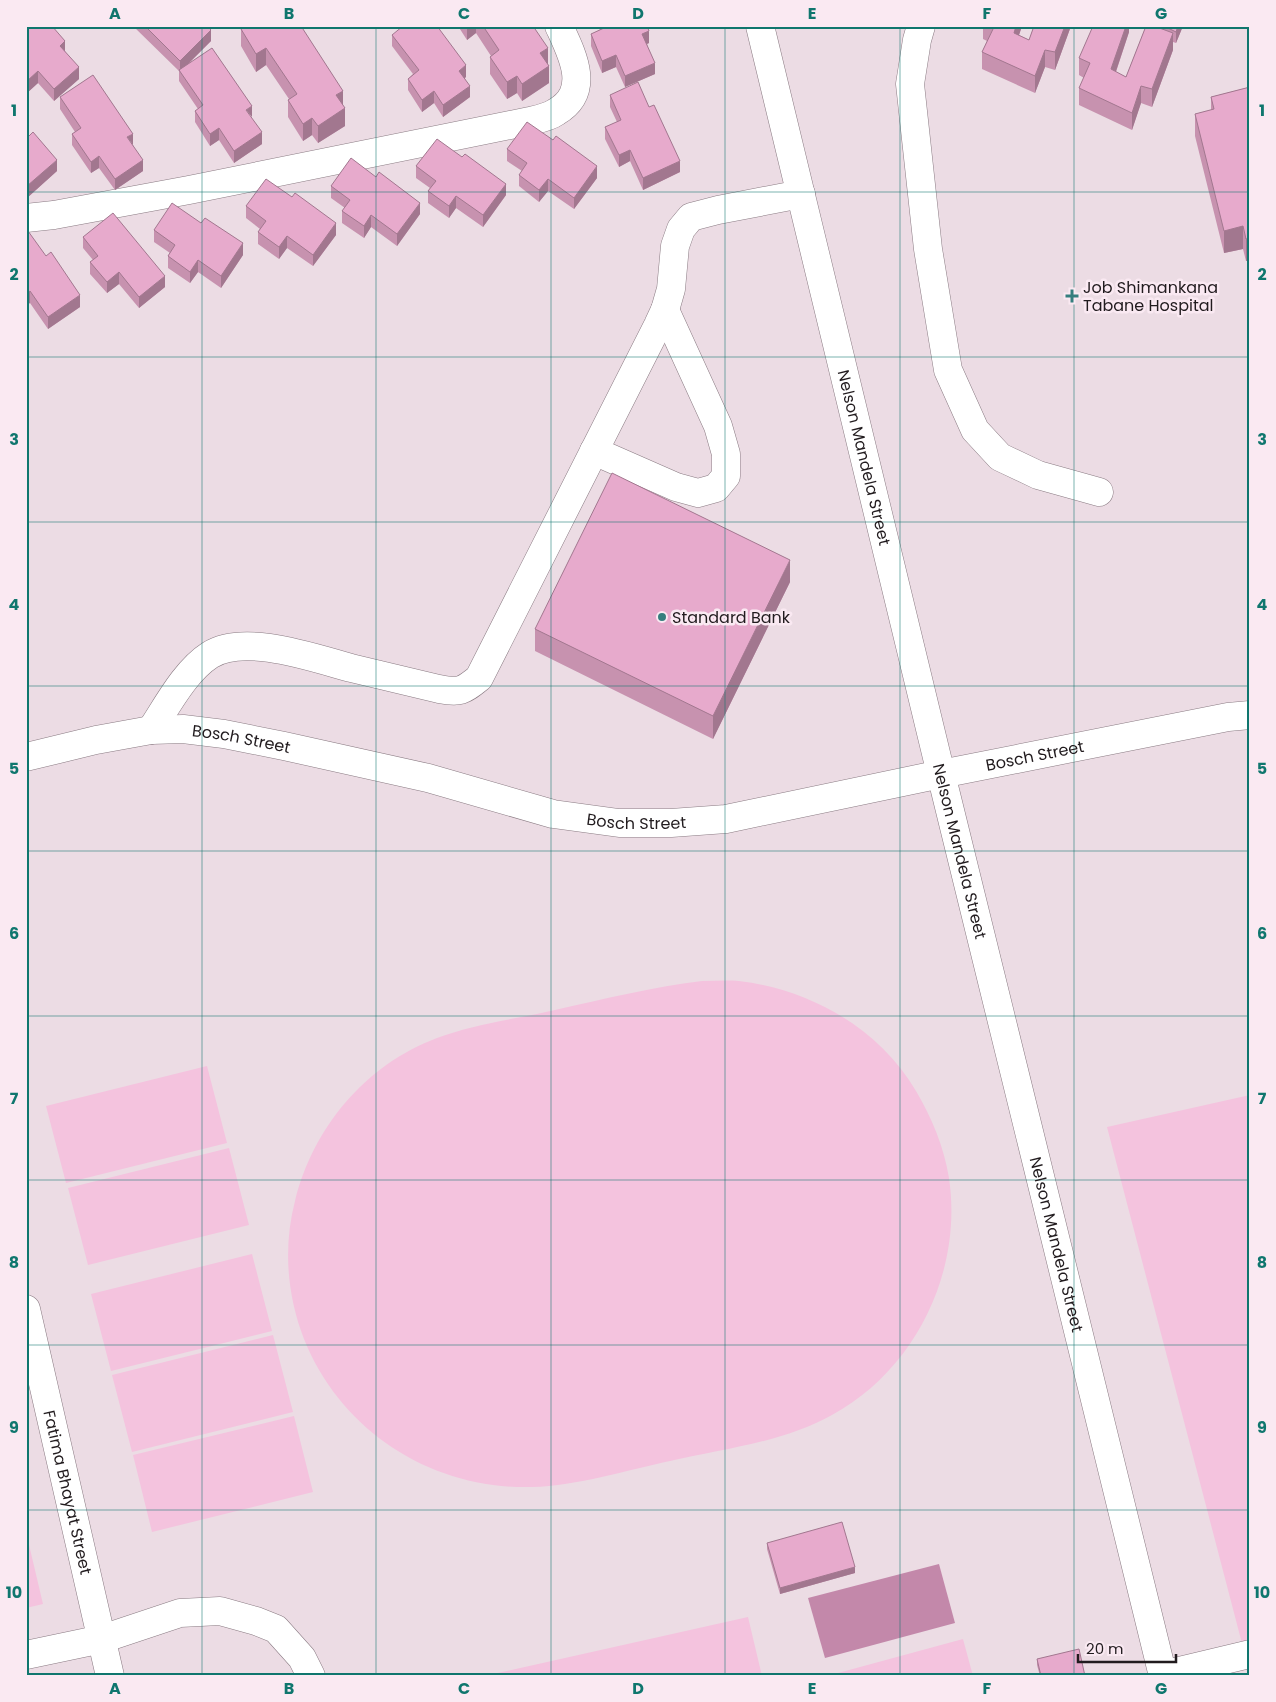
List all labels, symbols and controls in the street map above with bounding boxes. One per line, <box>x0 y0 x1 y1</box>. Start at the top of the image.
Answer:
text: A <box>109 2 121 25</box>
text: B <box>284 2 294 25</box>
text: C <box>458 2 470 25</box>
text: D <box>632 2 644 25</box>
text: E <box>808 2 816 25</box>
text: F <box>983 2 992 25</box>
text: G <box>1155 2 1167 25</box>
text: 1 <box>11 99 17 122</box>
text: 1 <box>1259 99 1265 122</box>
text: 2 <box>9 263 19 286</box>
text: 2 <box>1257 263 1267 286</box>
place label: Job Shimankana Tabane Hospital <box>1083 276 1218 317</box>
marker: Job Shimankana Tabane Hospital <box>1065 289 1079 303</box>
street label: Nelson Mandela Street <box>832 367 897 548</box>
text: 3 <box>9 428 19 451</box>
text: 3 <box>1257 428 1267 451</box>
text: 4 <box>9 593 20 616</box>
text: 4 <box>1257 593 1268 616</box>
place label: Standard Bank <box>672 606 791 629</box>
marker: Standard Bank <box>656 611 668 623</box>
street label: Bosch Street <box>191 719 293 759</box>
street label: Bosch Street <box>984 734 1086 776</box>
text: 5 <box>9 757 19 780</box>
text: 5 <box>1257 757 1267 780</box>
street label: Nelson Mandela Street <box>927 761 993 941</box>
street label: Bosch Street <box>585 807 687 835</box>
text: 6 <box>9 922 19 945</box>
text: 6 <box>1257 922 1267 945</box>
text: 7 <box>10 1087 19 1110</box>
text: 7 <box>1258 1087 1267 1110</box>
street label: Nelson Mandela Street <box>1024 1154 1089 1335</box>
text: 8 <box>9 1251 19 1274</box>
text: 8 <box>1257 1251 1267 1274</box>
street label: Fatima Bhayat Street <box>38 1408 98 1577</box>
text: 9 <box>9 1416 19 1439</box>
text: 9 <box>1257 1416 1267 1439</box>
text: 10 <box>6 1581 22 1604</box>
text: 10 <box>1254 1581 1270 1604</box>
scale bar <box>1078 1632 1176 1664</box>
text: 20 m <box>1086 1638 1124 1659</box>
text: A <box>109 1677 121 1700</box>
text: B <box>284 1677 294 1700</box>
text: C <box>458 1677 470 1700</box>
text: D <box>632 1677 644 1700</box>
text: E <box>808 1677 816 1700</box>
text: F <box>983 1677 992 1700</box>
text: G <box>1155 1677 1167 1700</box>

